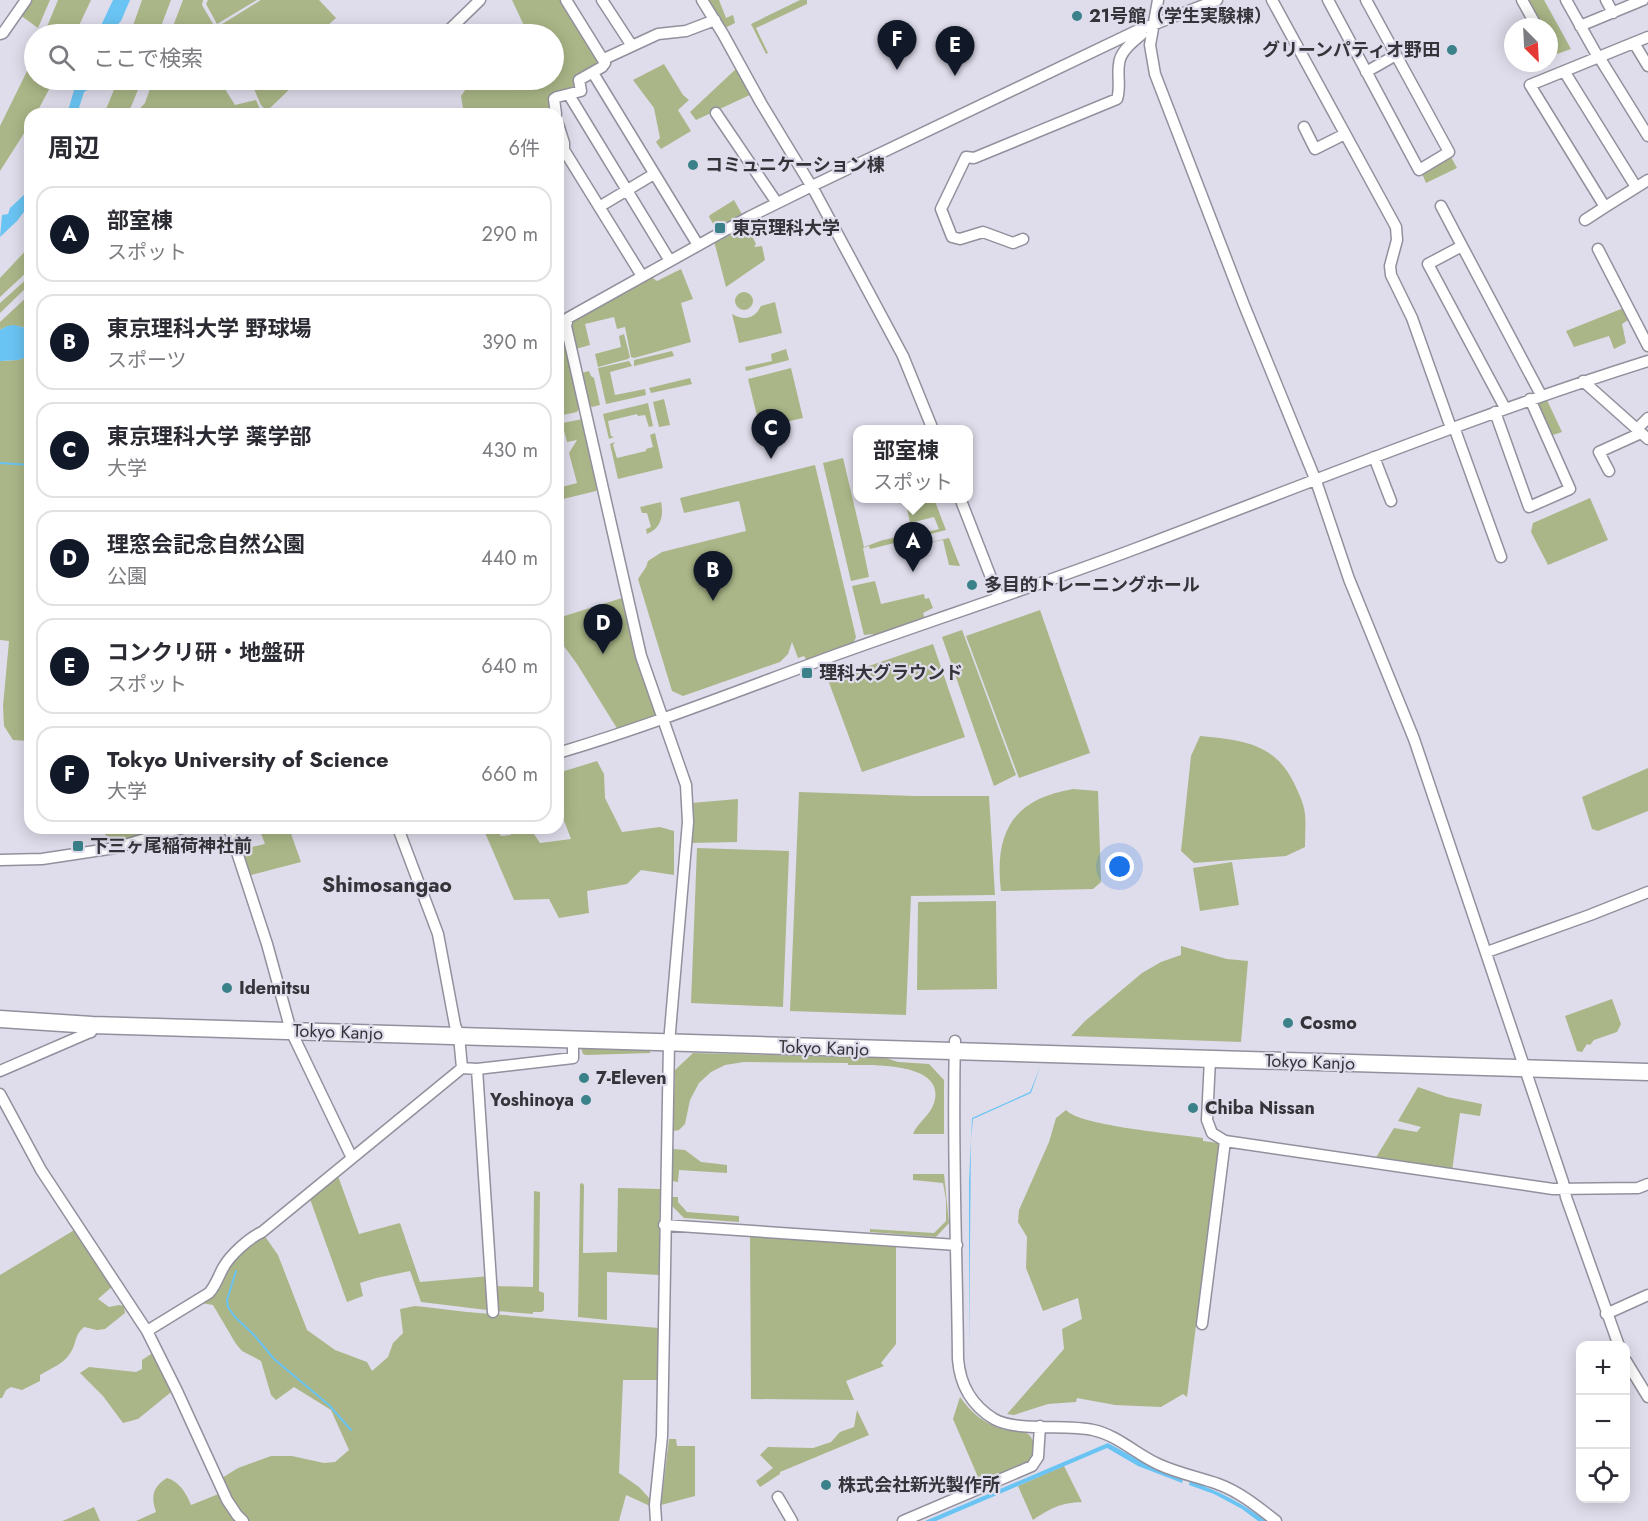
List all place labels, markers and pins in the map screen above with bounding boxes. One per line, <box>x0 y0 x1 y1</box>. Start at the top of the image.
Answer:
place label: 21号館（学生実験棟） <box>1089 3 1272 29</box>
marker: 21号館（学生実験棟） <box>1070 9 1084 23</box>
pin: F <box>878 20 916 70</box>
pin: E <box>936 26 974 76</box>
place label: グリーンパティオ野田 <box>1262 37 1440 63</box>
marker: グリーンパティオ野田 <box>1445 43 1459 57</box>
place label: コミュニケーション棟 <box>705 152 885 178</box>
marker: コミュニケーション棟 <box>686 158 700 172</box>
place label: 東京理科大学 <box>732 215 840 241</box>
marker: 東京理科大学 <box>713 221 727 235</box>
pin: C <box>752 410 790 459</box>
pin: A <box>894 522 932 572</box>
pin: B <box>694 552 732 601</box>
place label: 多目的トレーニングホール <box>984 572 1200 598</box>
marker: 多目的トレーニングホール <box>965 578 979 592</box>
pin: D <box>584 604 622 654</box>
place label: 理科大グラウンド <box>819 660 963 686</box>
marker: 理科大グラウンド <box>800 666 814 680</box>
place label: 下三ヶ尾稲荷神社前 <box>90 833 252 859</box>
marker: 下三ヶ尾稲荷神社前 <box>71 839 85 853</box>
place label: Idemitsu <box>239 975 310 1001</box>
marker: Idemitsu <box>220 981 234 995</box>
place label: Cosmo <box>1300 1010 1357 1036</box>
marker: Cosmo <box>1281 1016 1295 1030</box>
place label: 7-Eleven <box>596 1065 667 1091</box>
marker: 7-Eleven <box>577 1071 591 1085</box>
place label: Yoshinoya <box>489 1087 574 1113</box>
marker: Yoshinoya <box>579 1093 593 1107</box>
place label: Chiba Nissan <box>1205 1095 1315 1121</box>
marker: Chiba Nissan <box>1186 1101 1200 1115</box>
place label: 株式会社新光製作所 <box>838 1472 1000 1498</box>
marker: 株式会社新光製作所 <box>819 1478 833 1492</box>

